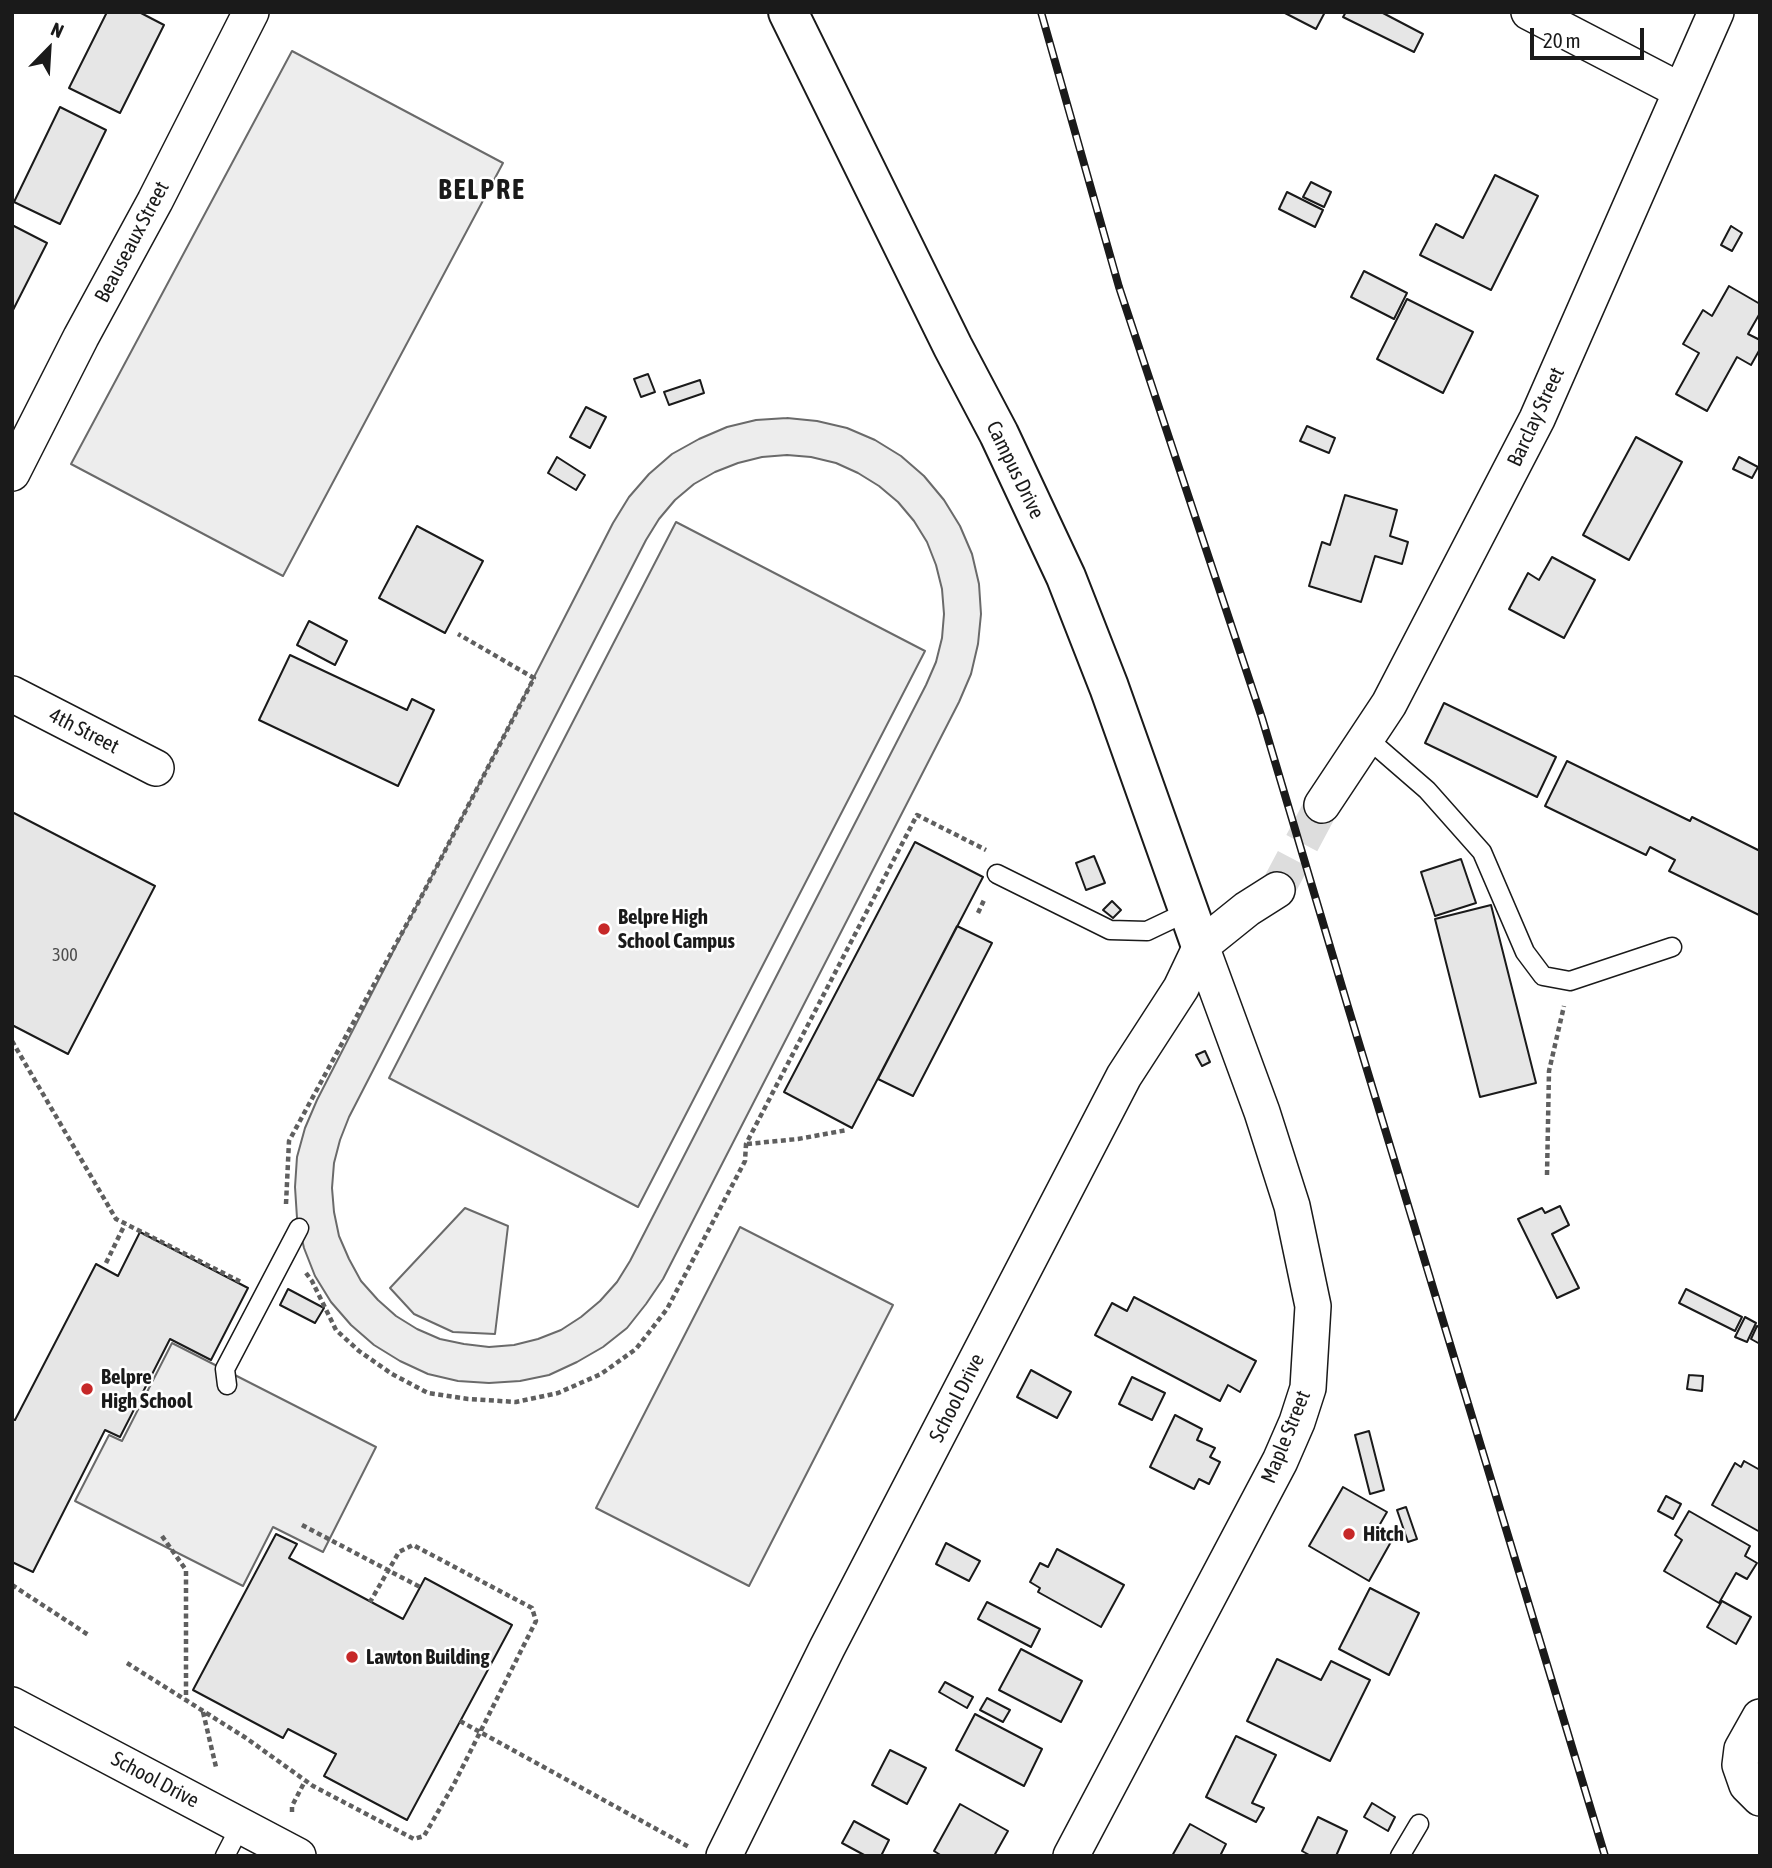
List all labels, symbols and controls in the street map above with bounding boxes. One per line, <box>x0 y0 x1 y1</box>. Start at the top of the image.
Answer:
north arrow <box>14 14 84 84</box>
scale bar <box>1534 14 1648 58</box>
text: N <box>48 17 67 42</box>
text: 20 m <box>1543 28 1581 52</box>
district label: BELPRE <box>439 173 525 207</box>
street label: Beauseaux Street <box>89 177 175 307</box>
street label: Barclay Street <box>1502 363 1570 471</box>
street label: Campus Drive <box>981 417 1049 523</box>
street label: 4th Street <box>45 703 123 759</box>
place label: Belpre High School Campus <box>618 904 735 954</box>
marker: Belpre High School Campus <box>596 921 612 937</box>
house number: 300 <box>52 944 78 966</box>
street label: School Drive <box>924 1350 990 1446</box>
place label: Belpre High School <box>101 1364 192 1414</box>
marker: Belpre High School <box>79 1381 95 1397</box>
street label: Maple Street <box>1256 1387 1316 1487</box>
place label: Hitch <box>1363 1521 1404 1547</box>
marker: Hitch <box>1341 1526 1357 1542</box>
place label: Lawton Building <box>366 1644 489 1670</box>
marker: Lawton Building <box>344 1649 360 1665</box>
street label: School Drive <box>107 1746 203 1814</box>

